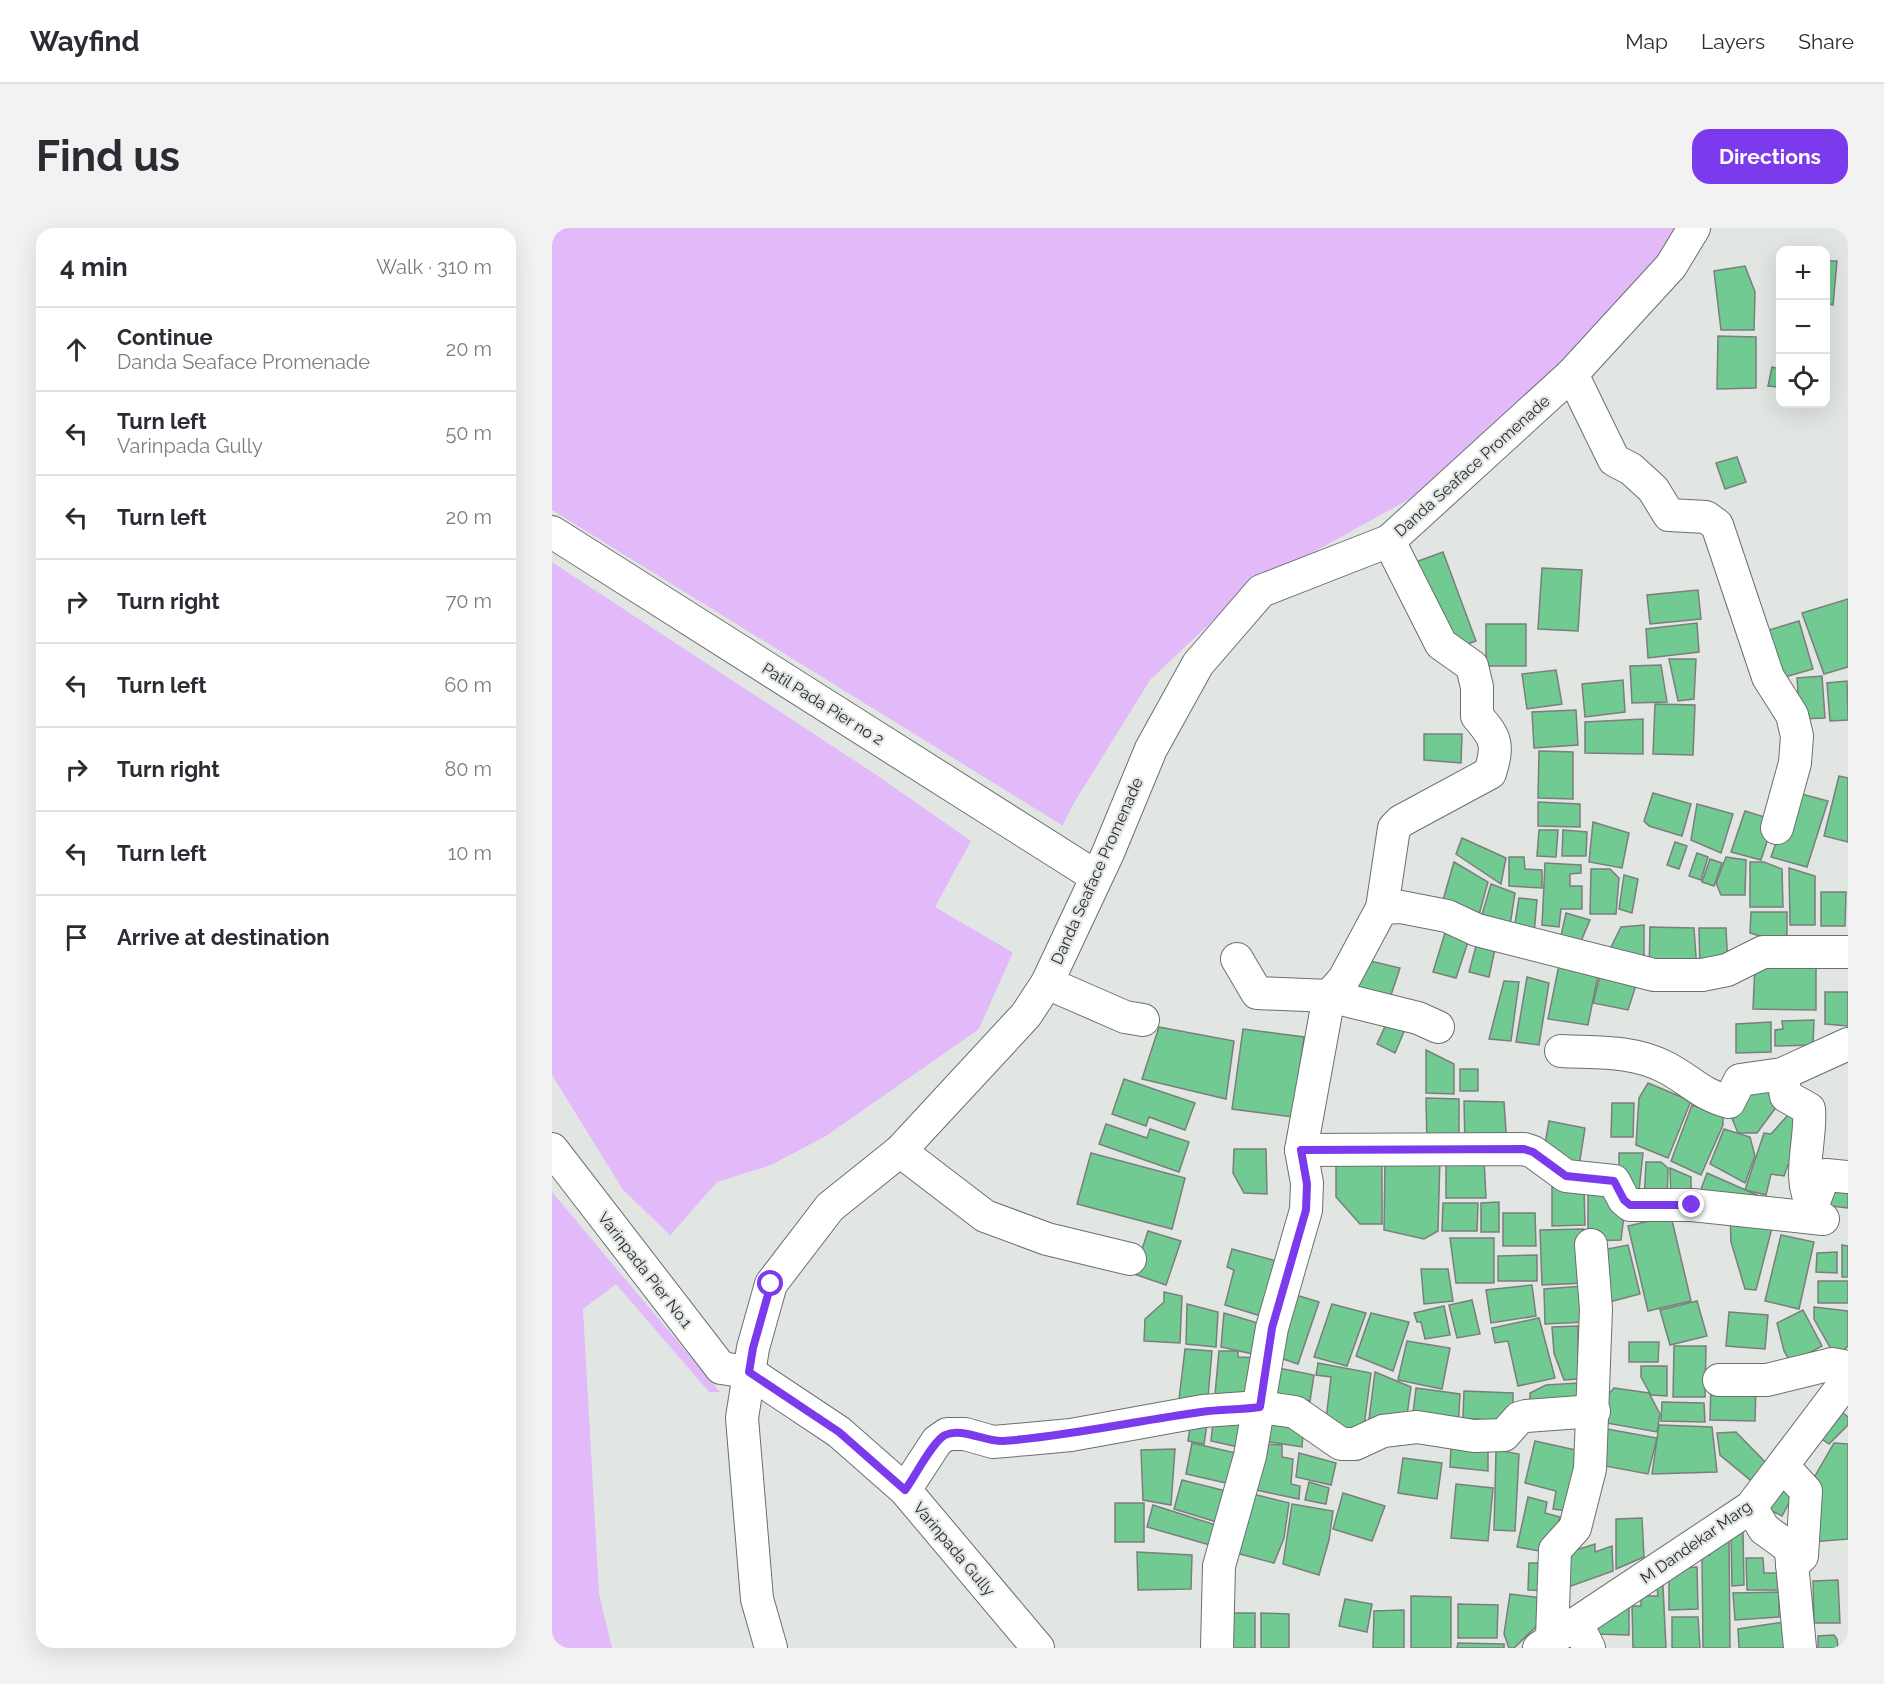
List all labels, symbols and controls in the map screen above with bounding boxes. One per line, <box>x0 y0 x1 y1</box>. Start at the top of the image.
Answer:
text: Wayfind <box>30 25 140 58</box>
text: Map <box>1625 29 1668 54</box>
text: Layers <box>1701 29 1765 54</box>
text: Share <box>1798 29 1854 54</box>
button: Directions <box>1692 129 1848 184</box>
text: Find us <box>36 132 180 181</box>
map controls <box>1776 246 1830 408</box>
button: + <box>1776 246 1830 300</box>
text: 4 min <box>60 252 128 282</box>
text: Walk · 310 m <box>376 255 492 279</box>
button: − <box>1776 300 1830 354</box>
text: Continue <box>117 324 213 350</box>
icon: ahead <box>60 333 93 366</box>
text: 20 m <box>446 337 492 361</box>
text: Danda Seaface Promenade <box>117 350 370 374</box>
button: locate <box>1776 354 1830 408</box>
street label: Danda Seaface Promenade <box>1390 391 1554 541</box>
text: Turn left <box>117 408 207 434</box>
icon: left <box>60 417 93 450</box>
text: 50 m <box>445 421 492 445</box>
text: Varinpada Gully <box>117 434 263 458</box>
icon: left <box>60 501 93 534</box>
text: Turn left <box>117 504 207 530</box>
text: 20 m <box>446 505 492 529</box>
icon: right <box>60 585 93 618</box>
text: Turn right <box>117 588 220 614</box>
text: 70 m <box>446 589 492 613</box>
street label: Patil Pada Pier no 2 <box>759 659 887 749</box>
icon: left <box>60 669 93 702</box>
text: Turn left <box>117 672 207 698</box>
text: 60 m <box>444 673 492 697</box>
icon: right <box>60 753 93 786</box>
text: Turn right <box>117 756 220 782</box>
text: 80 m <box>444 757 492 781</box>
street label: Danda Seaface Promenade <box>1047 775 1147 967</box>
icon: left <box>60 837 93 870</box>
text: Turn left <box>117 840 207 866</box>
text: 10 m <box>448 841 492 865</box>
icon: arrive <box>60 921 93 954</box>
text: Arrive at destination <box>117 924 330 950</box>
route end <box>1678 1191 1704 1217</box>
street label: Varinpada Pier No.1 <box>594 1208 696 1332</box>
route start <box>757 1270 783 1296</box>
street label: M Dandekar Marg <box>1637 1497 1755 1587</box>
street label: Varinpada Gully <box>909 1498 999 1600</box>

